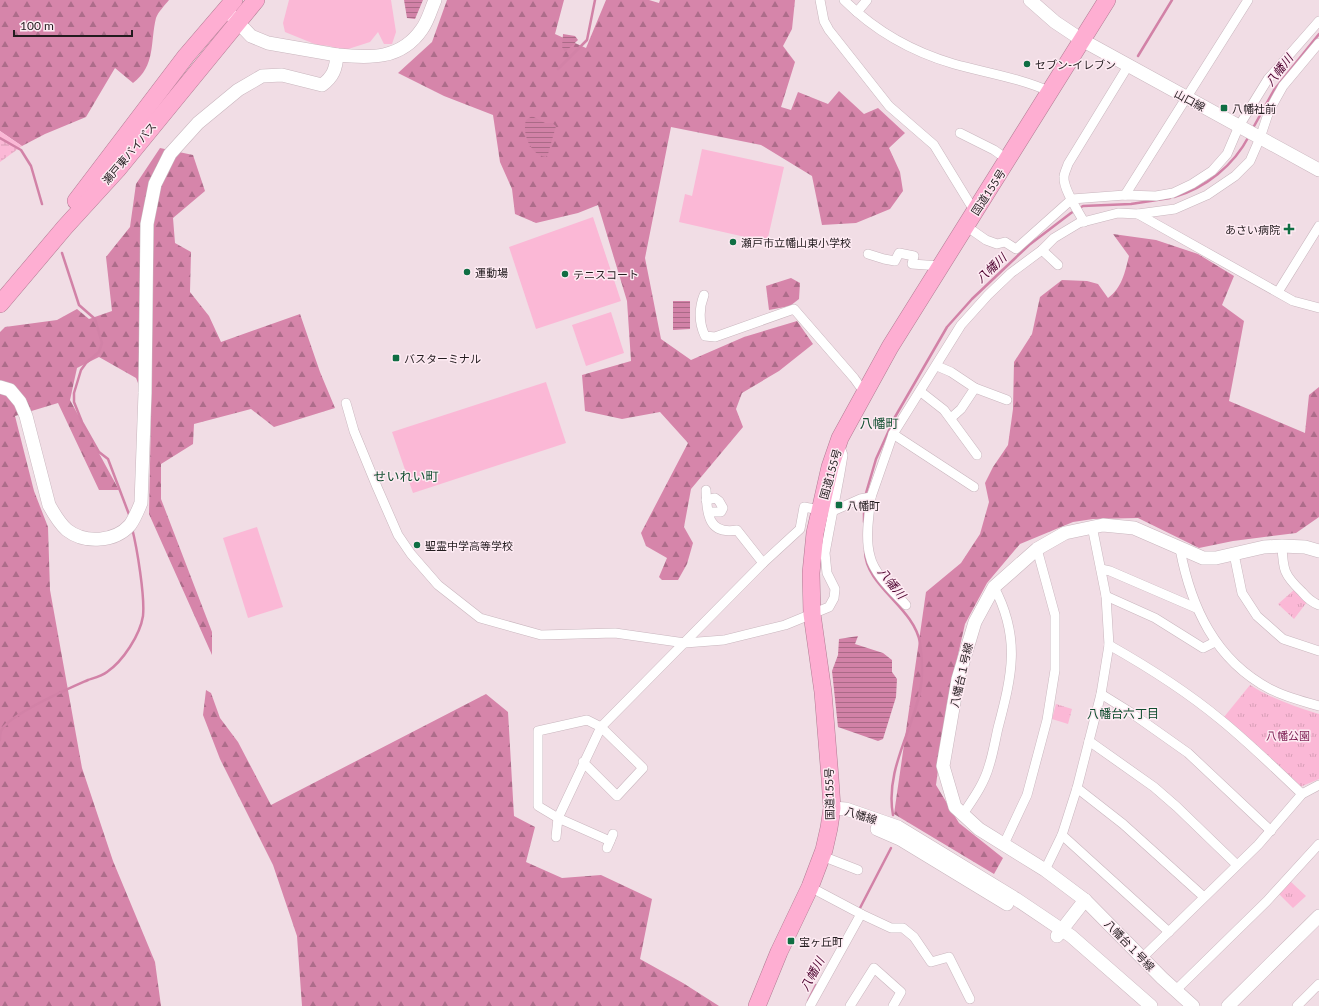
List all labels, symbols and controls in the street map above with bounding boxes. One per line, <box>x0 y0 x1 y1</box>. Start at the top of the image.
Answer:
scale bar <box>14 12 132 38</box>
text: 100 m <box>20 18 54 33</box>
water label: 八幡川 <box>1262 50 1297 89</box>
place label: セブン-イレブン <box>1035 58 1116 71</box>
marker: セブン-イレブン <box>1022 59 1032 69</box>
street label: 山口線 <box>1172 87 1208 113</box>
place label: 八幡社前 <box>1232 102 1276 115</box>
marker: 八幡社前 <box>1219 103 1229 113</box>
street label: 瀬戸東バイパス <box>99 119 159 187</box>
street label: 国道155号 <box>968 167 1008 217</box>
place label: あさい病院 <box>1225 223 1280 236</box>
marker: あさい病院 <box>1283 223 1295 235</box>
place label: 瀬戸市立幡山東小学校 <box>741 236 851 249</box>
marker: 瀬戸市立幡山東小学校 <box>728 237 738 247</box>
water label: 八幡川 <box>973 249 1011 286</box>
place label: 運動場 <box>475 266 508 279</box>
marker: 運動場 <box>462 267 472 277</box>
place label: テニスコート <box>573 268 639 281</box>
marker: テニスコート <box>560 269 570 279</box>
place label: バスターミナル <box>404 352 481 365</box>
marker: バスターミナル <box>391 353 401 363</box>
district label: 八幡町 <box>859 415 899 431</box>
street label: 国道155号 <box>817 447 843 501</box>
district label: せいれい町 <box>373 468 439 484</box>
place label: 八幡町 <box>847 499 880 512</box>
marker: 八幡町 <box>834 500 844 510</box>
place label: 聖霊中学高等学校 <box>425 539 513 552</box>
marker: 聖霊中学高等学校 <box>412 540 422 550</box>
water label: 八幡川 <box>875 564 910 603</box>
street label: 八幡台１号線 <box>947 641 975 709</box>
district label: 八幡台六丁目 <box>1087 706 1159 721</box>
park label: 八幡公園 <box>1266 729 1310 742</box>
street label: 国道155号 <box>822 768 836 820</box>
street label: 八幡線 <box>843 804 879 826</box>
street label: 八幡台１号線 <box>1102 917 1158 973</box>
place label: 宝ヶ丘町 <box>799 935 843 948</box>
marker: 宝ヶ丘町 <box>786 936 796 946</box>
water label: 八幡川 <box>797 953 828 993</box>

